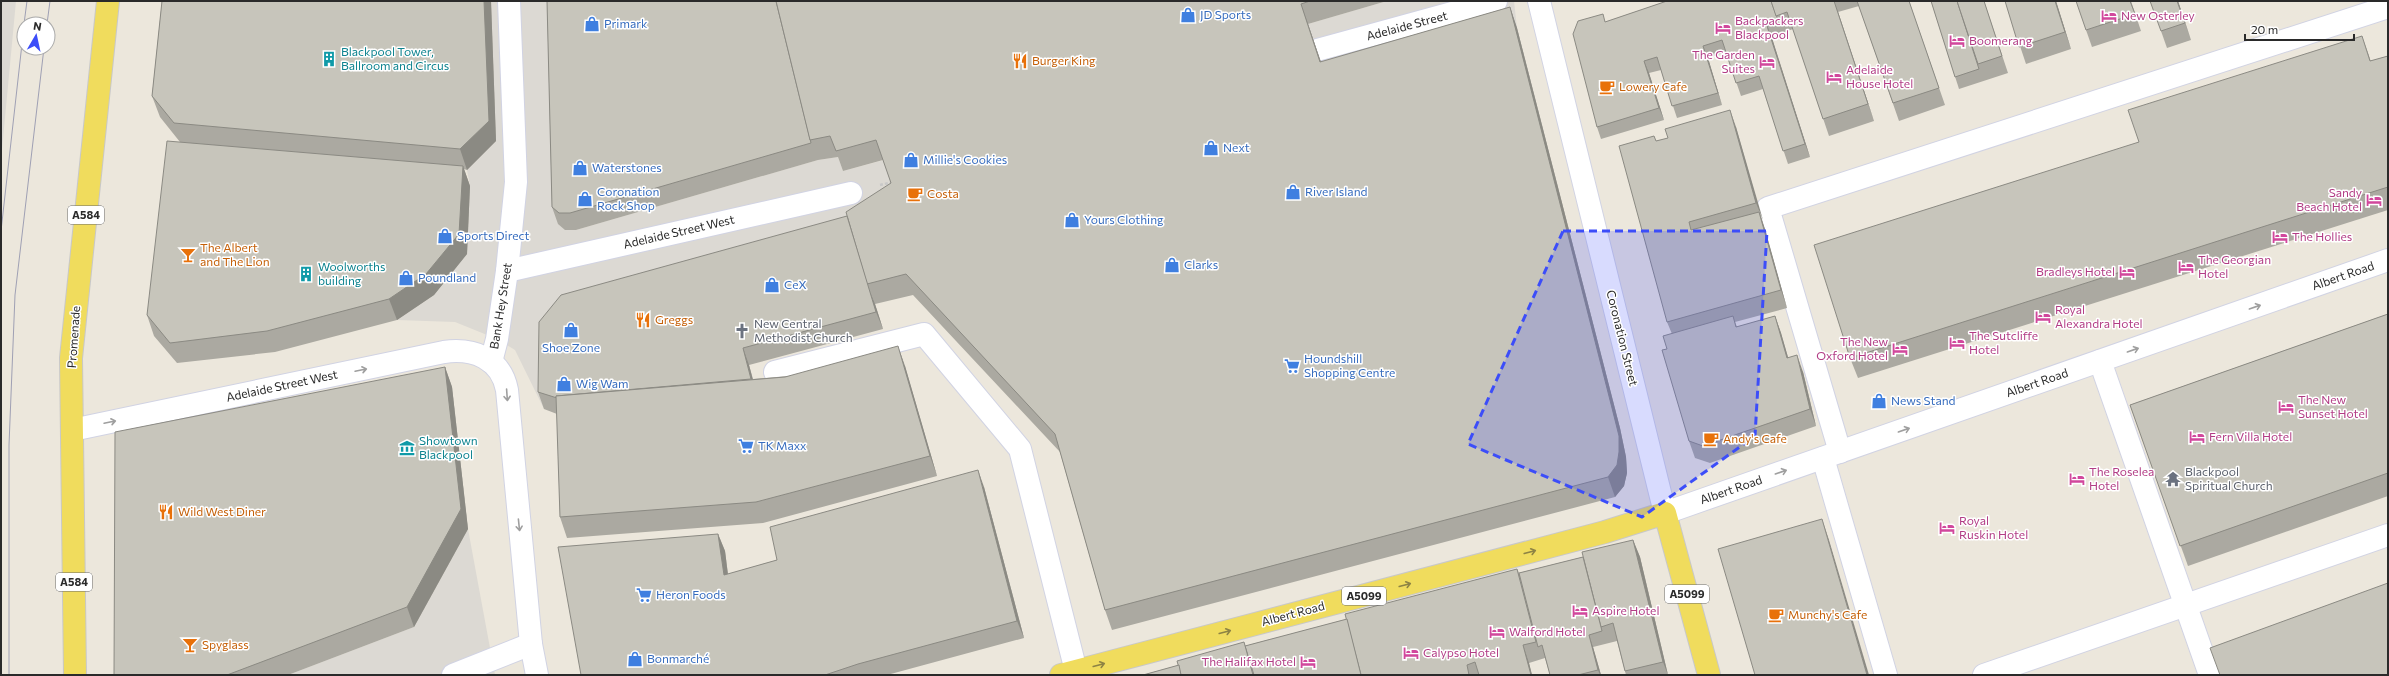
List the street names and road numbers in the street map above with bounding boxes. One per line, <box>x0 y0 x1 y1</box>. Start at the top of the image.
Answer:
street label: Adelaide Street <box>1365 7 1449 43</box>
road number: A584 <box>68 206 104 224</box>
street label: Adelaide Street West <box>622 211 736 251</box>
street label: Albert Road <box>2310 258 2376 292</box>
street label: Bank Hey Street <box>486 262 514 350</box>
street label: Coronation Street <box>1604 288 1642 387</box>
street label: Promenade <box>64 305 82 369</box>
street label: Albert Road <box>2004 365 2070 399</box>
street label: Adelaide Street West <box>225 366 339 404</box>
street label: Albert Road <box>1698 472 1764 506</box>
road number: A584 <box>56 573 92 591</box>
road number: A5099 <box>1665 585 1709 603</box>
road number: A5099 <box>1342 587 1386 605</box>
street label: Albert Road <box>1260 598 1326 628</box>

